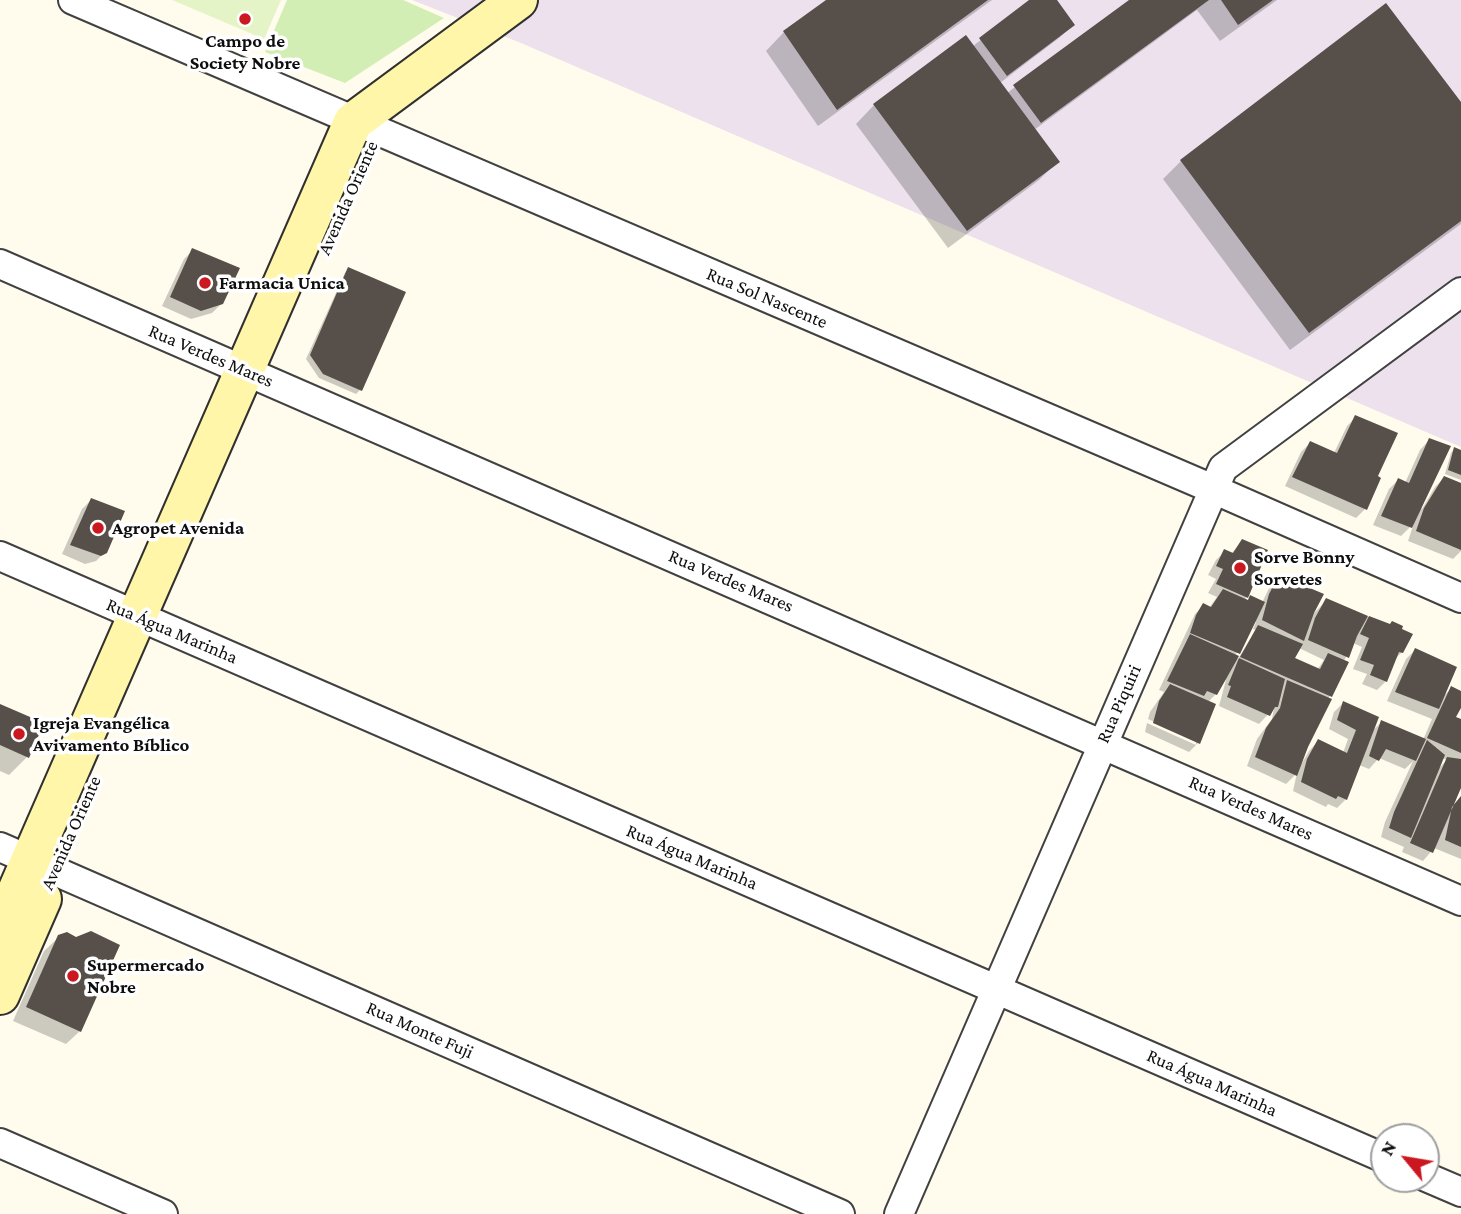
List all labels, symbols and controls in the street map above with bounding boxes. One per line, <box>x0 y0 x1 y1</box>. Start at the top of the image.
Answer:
marker: Campo de Society Nobre <box>237 11 253 27</box>
place label: Campo de Society Nobre <box>190 30 300 74</box>
street label: Avenida Oriente <box>313 137 383 259</box>
street label: Rua Sol Nascente <box>703 262 831 334</box>
place label: Farmacia Unica <box>219 272 345 294</box>
marker: Farmacia Unica <box>197 275 213 291</box>
street label: Rua Verdes Mares <box>145 319 277 393</box>
place label: Agropet Avenida <box>112 517 244 539</box>
marker: Agropet Avenida <box>90 520 106 536</box>
street label: Rua Verdes Mares <box>665 544 797 618</box>
place label: Sorve Bonny Sorvetes <box>1254 546 1355 590</box>
marker: Sorve Bonny Sorvetes <box>1232 560 1248 576</box>
street label: Rua Água Marinha <box>103 593 241 669</box>
street label: Rua Piquiri <box>1092 661 1146 747</box>
place label: Igreja Evangélica Avivamento Bíblico <box>33 712 189 756</box>
marker: Igreja Evangélica Avivamento Bíblico <box>11 726 27 742</box>
street label: Rua Verdes Mares <box>1185 770 1317 846</box>
street label: Avenida Oriente <box>36 772 106 894</box>
street label: Rua Água Marinha <box>623 819 761 895</box>
place label: Supermercado Nobre <box>87 954 204 998</box>
marker: Supermercado Nobre <box>65 968 81 984</box>
street label: Rua Monte Fuji <box>363 996 477 1064</box>
street label: Rua Água Marinha <box>1143 1044 1281 1122</box>
north arrow <box>1370 1123 1440 1193</box>
text: N <box>1376 1137 1400 1159</box>

